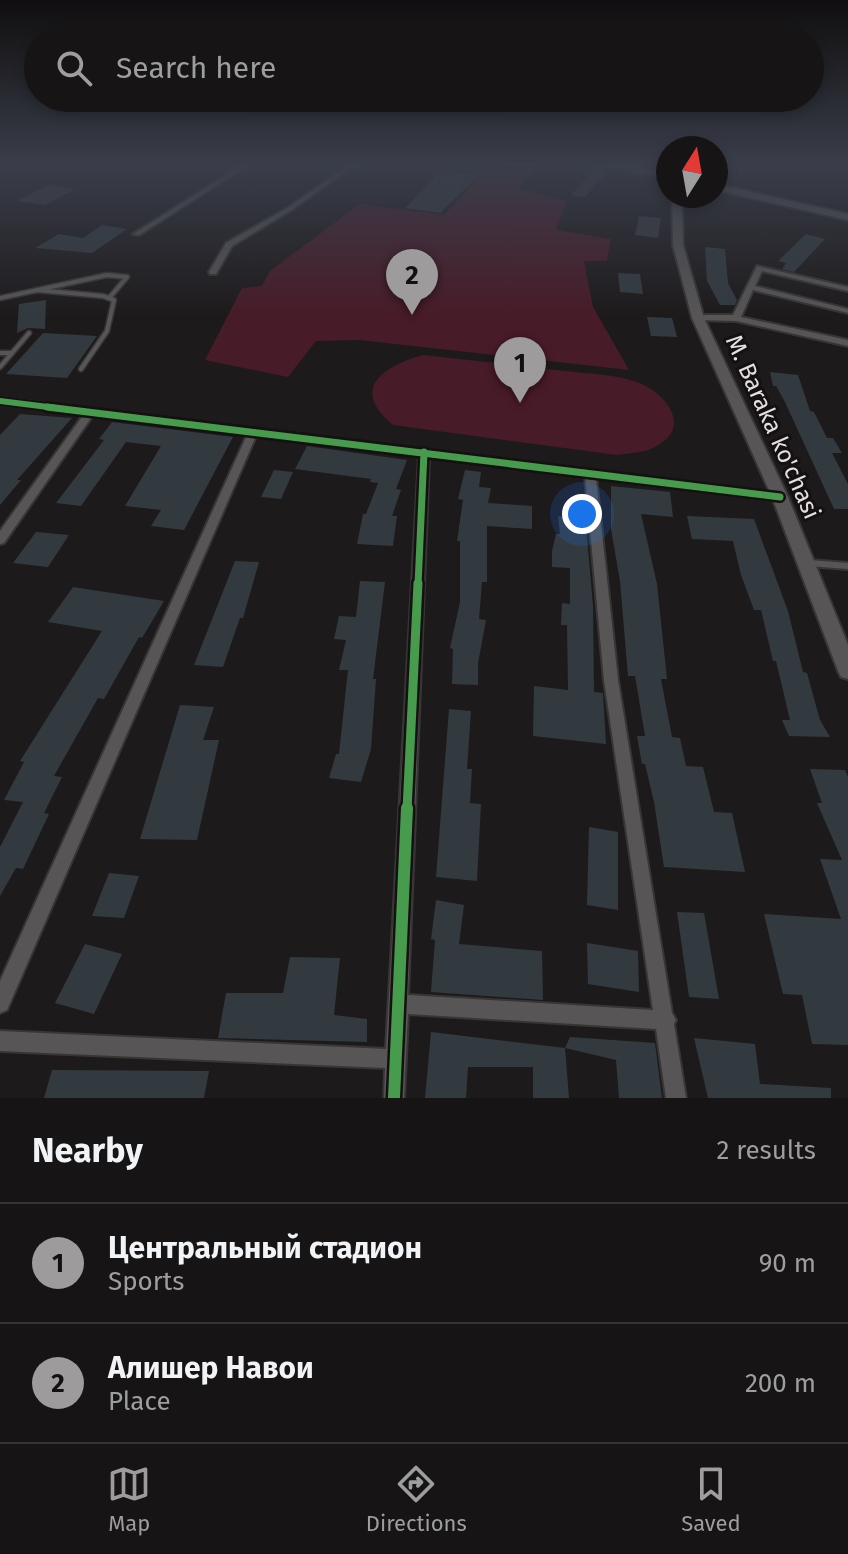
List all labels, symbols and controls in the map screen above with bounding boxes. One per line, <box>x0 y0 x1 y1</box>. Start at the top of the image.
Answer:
search box <box>24 24 824 112</box>
icon: search <box>52 46 96 90</box>
text: Search here <box>116 50 276 86</box>
north arrow <box>656 136 728 208</box>
pin: 2 <box>386 249 438 315</box>
street label: M. Baraka ko'chasi <box>720 331 826 523</box>
pin: 1 <box>494 337 546 403</box>
your location <box>562 494 602 534</box>
text: Nearby <box>32 1130 143 1171</box>
text: 2 results <box>716 1135 816 1166</box>
text: Центральный стадион <box>108 1230 422 1266</box>
text: 1 <box>52 1248 64 1279</box>
text: 90 m <box>759 1248 816 1279</box>
text: Sports <box>108 1266 184 1297</box>
text: Алишер Навои <box>108 1350 314 1386</box>
text: 2 <box>51 1368 65 1399</box>
text: 200 m <box>745 1368 816 1399</box>
text: Place <box>108 1386 171 1417</box>
tab: Map <box>107 1462 151 1537</box>
tab: Directions <box>366 1462 467 1537</box>
tab: Saved <box>681 1462 741 1537</box>

